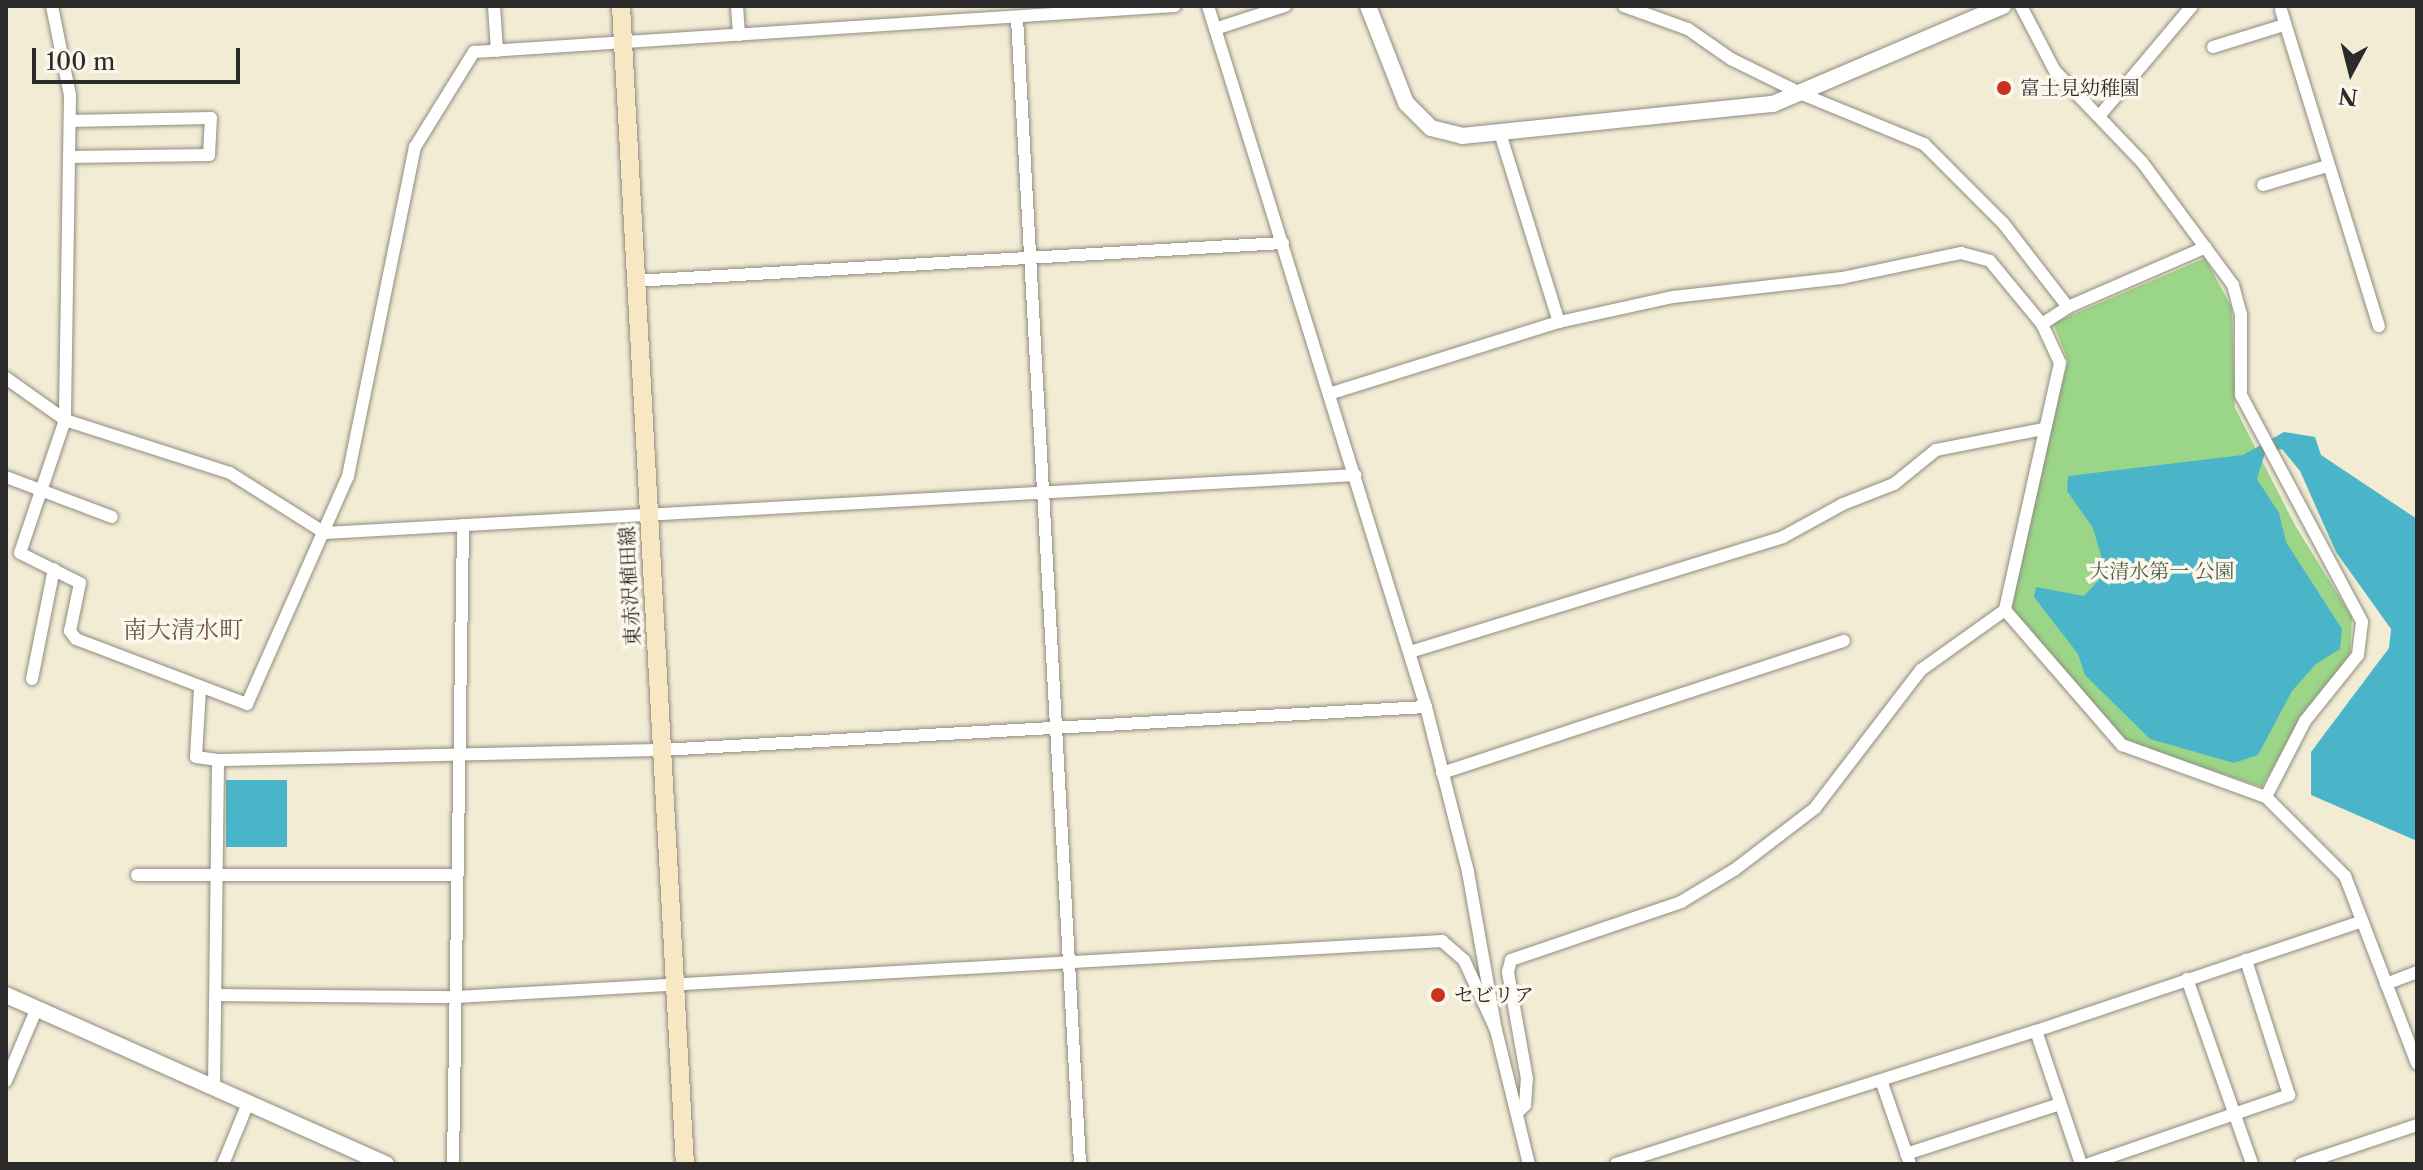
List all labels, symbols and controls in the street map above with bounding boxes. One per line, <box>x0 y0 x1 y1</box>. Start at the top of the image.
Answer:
scale bar <box>36 32 244 82</box>
north arrow <box>2311 32 2391 112</box>
text: 100 m <box>46 47 115 76</box>
place label: 富士見幼稚園 <box>2020 76 2140 100</box>
marker: 富士見幼稚園 <box>1995 79 2013 97</box>
text: N <box>2337 82 2359 111</box>
street label: 東赤沢植田線 <box>615 525 645 647</box>
park label: 大清水第一 公園 <box>2089 559 2235 583</box>
district label: 南大清水町 <box>123 616 243 644</box>
place label: セビリア <box>1454 983 1534 1007</box>
marker: セビリア <box>1429 986 1447 1004</box>

